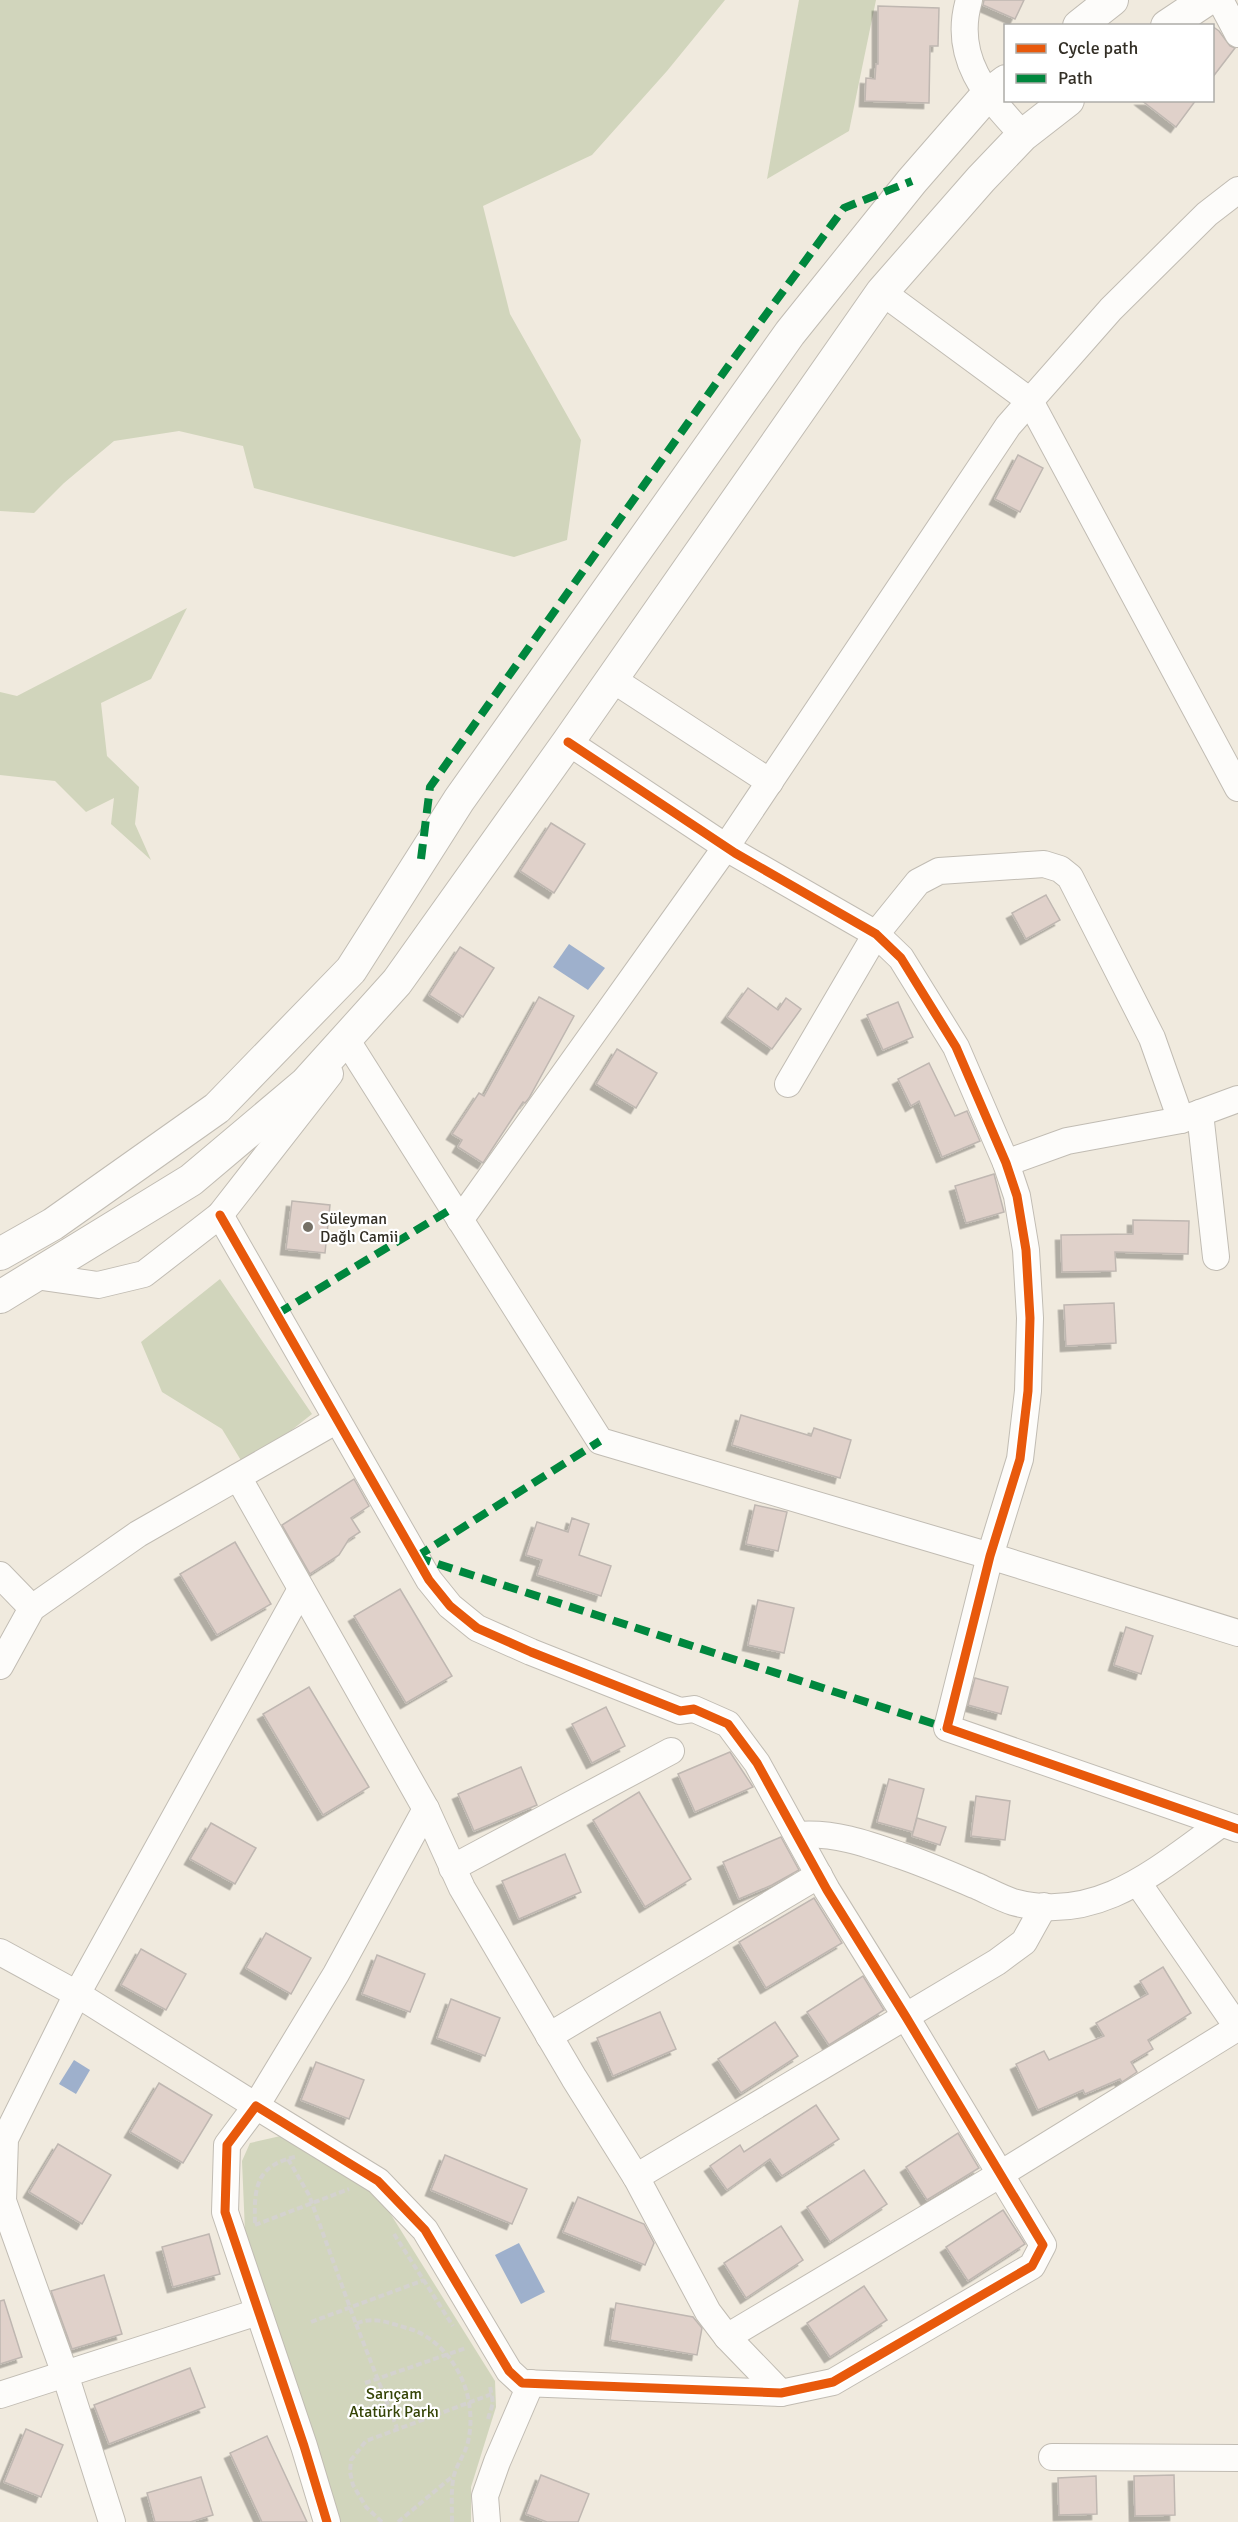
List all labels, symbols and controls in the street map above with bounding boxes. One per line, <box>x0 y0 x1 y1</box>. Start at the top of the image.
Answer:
legend <box>1004 24 1214 102</box>
text: Cycle path <box>1058 37 1138 59</box>
text: Path <box>1058 67 1093 89</box>
place label: Süleyman Dağlı Camii <box>320 1209 398 1247</box>
marker: Süleyman Dağlı Camii <box>301 1220 315 1234</box>
park label: Sarıçam Atatürk Parkı <box>349 2384 439 2422</box>

